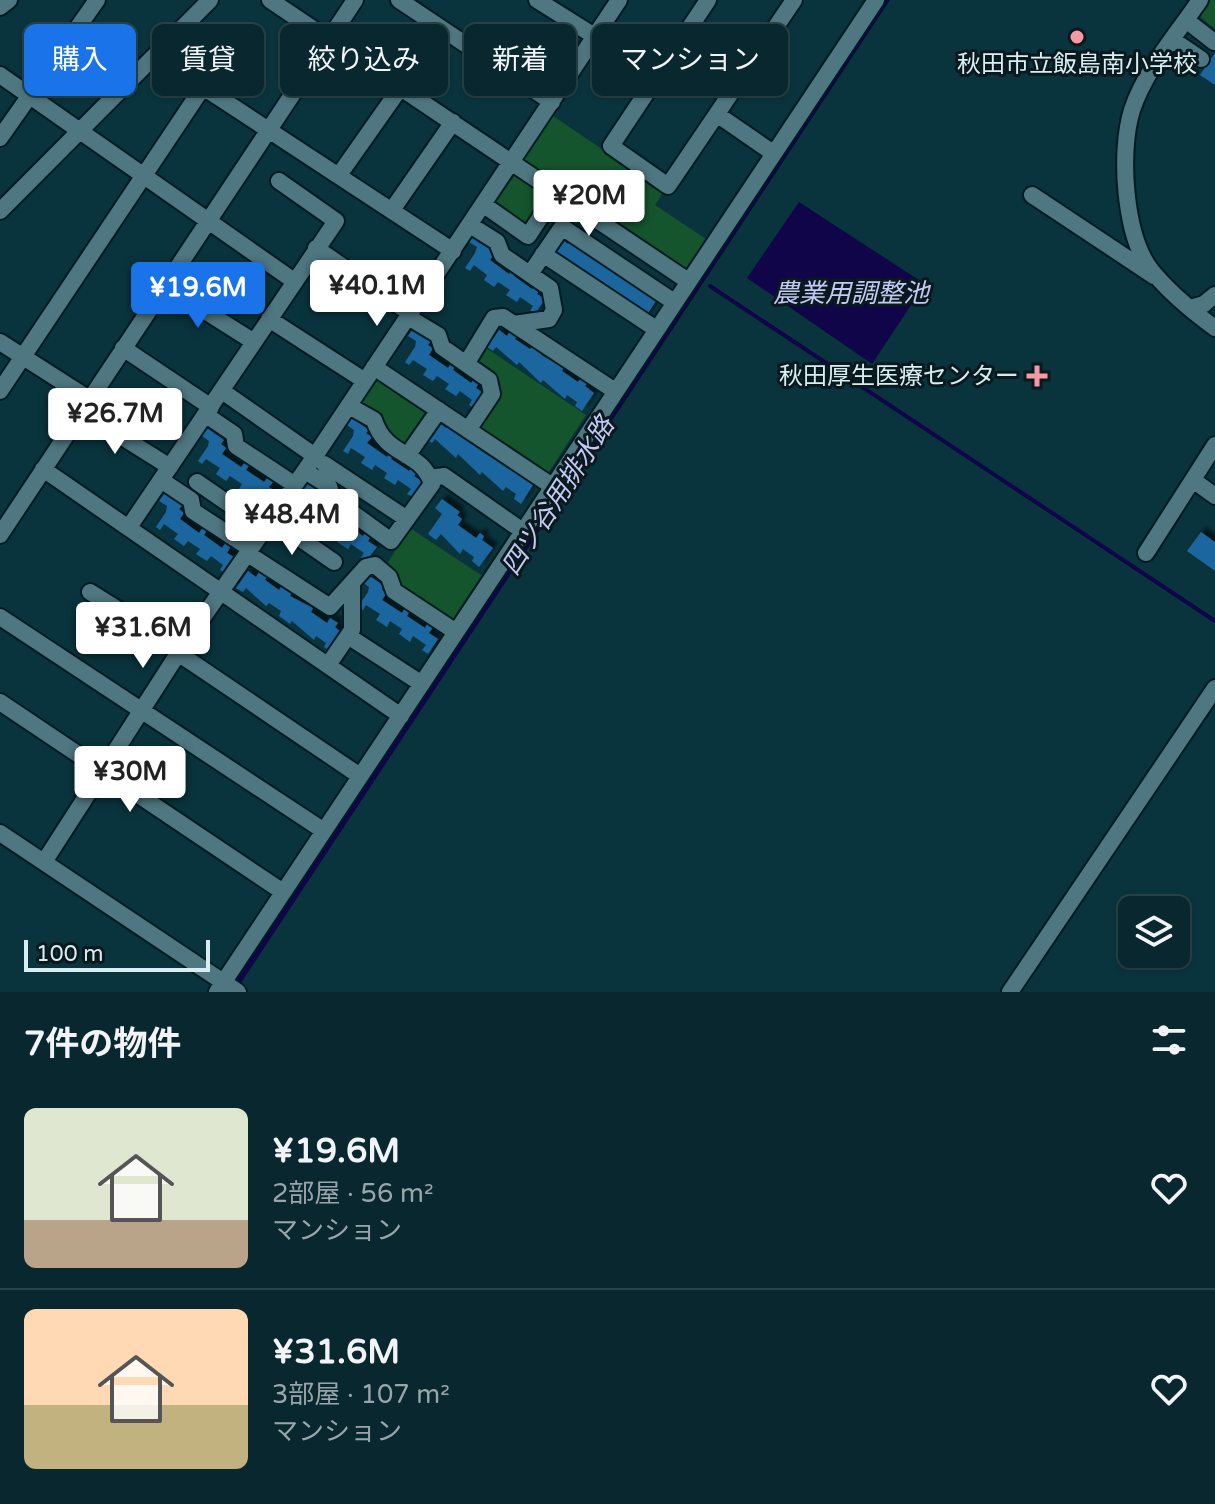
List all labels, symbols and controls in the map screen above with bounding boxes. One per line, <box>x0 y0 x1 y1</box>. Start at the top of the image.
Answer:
chip: 購入 <box>24 24 136 96</box>
chip: 賃貸 <box>152 24 264 96</box>
chip: 絞り込み <box>280 24 448 96</box>
chip: 新着 <box>464 24 576 96</box>
chip: マンション <box>592 24 788 96</box>
marker: 秋田市立飯島南小学校 <box>1068 28 1086 46</box>
place label: 秋田市立飯島南小学校 <box>957 50 1197 79</box>
pin: ¥20M <box>542 170 636 238</box>
text: ¥20M <box>552 180 626 211</box>
pin: ¥40.1M <box>312 260 442 328</box>
pin: ¥19.6M <box>133 262 263 330</box>
text: ¥40.1M <box>328 270 426 301</box>
text: ¥19.6M <box>149 272 247 303</box>
water label: 農業用調整池 <box>773 278 932 309</box>
place label: 秋田厚生医療センター <box>779 362 1019 391</box>
marker: 秋田厚生医療センター <box>1026 365 1048 387</box>
pin: ¥26.7M <box>50 388 180 456</box>
text: ¥26.7M <box>66 398 164 429</box>
water label: 四ツ谷用排水路 <box>495 410 622 581</box>
pin: ¥48.4M <box>227 489 357 557</box>
text: ¥48.4M <box>243 499 341 530</box>
pin: ¥31.6M <box>78 602 208 670</box>
text: ¥31.6M <box>94 612 192 643</box>
pin: ¥30M <box>83 746 177 814</box>
text: ¥30M <box>93 756 167 787</box>
map controls <box>1118 896 1190 968</box>
button: layers <box>1118 896 1190 968</box>
scale bar <box>24 936 210 972</box>
text: 100 m <box>36 941 103 967</box>
icon: filters <box>1147 1018 1191 1062</box>
text: 7件の物件 <box>24 1024 181 1065</box>
text: ¥19.6M <box>272 1131 400 1172</box>
icon: home <box>88 1140 184 1236</box>
icon: heart <box>1147 1166 1191 1210</box>
text: 2部屋 · 56 m² <box>272 1178 434 1209</box>
text: マンション <box>272 1215 402 1246</box>
text: ¥31.6M <box>272 1332 400 1373</box>
icon: home <box>88 1341 184 1437</box>
icon: heart <box>1147 1367 1191 1411</box>
text: 3部屋 · 107 m² <box>272 1379 450 1410</box>
text: マンション <box>272 1416 402 1447</box>

